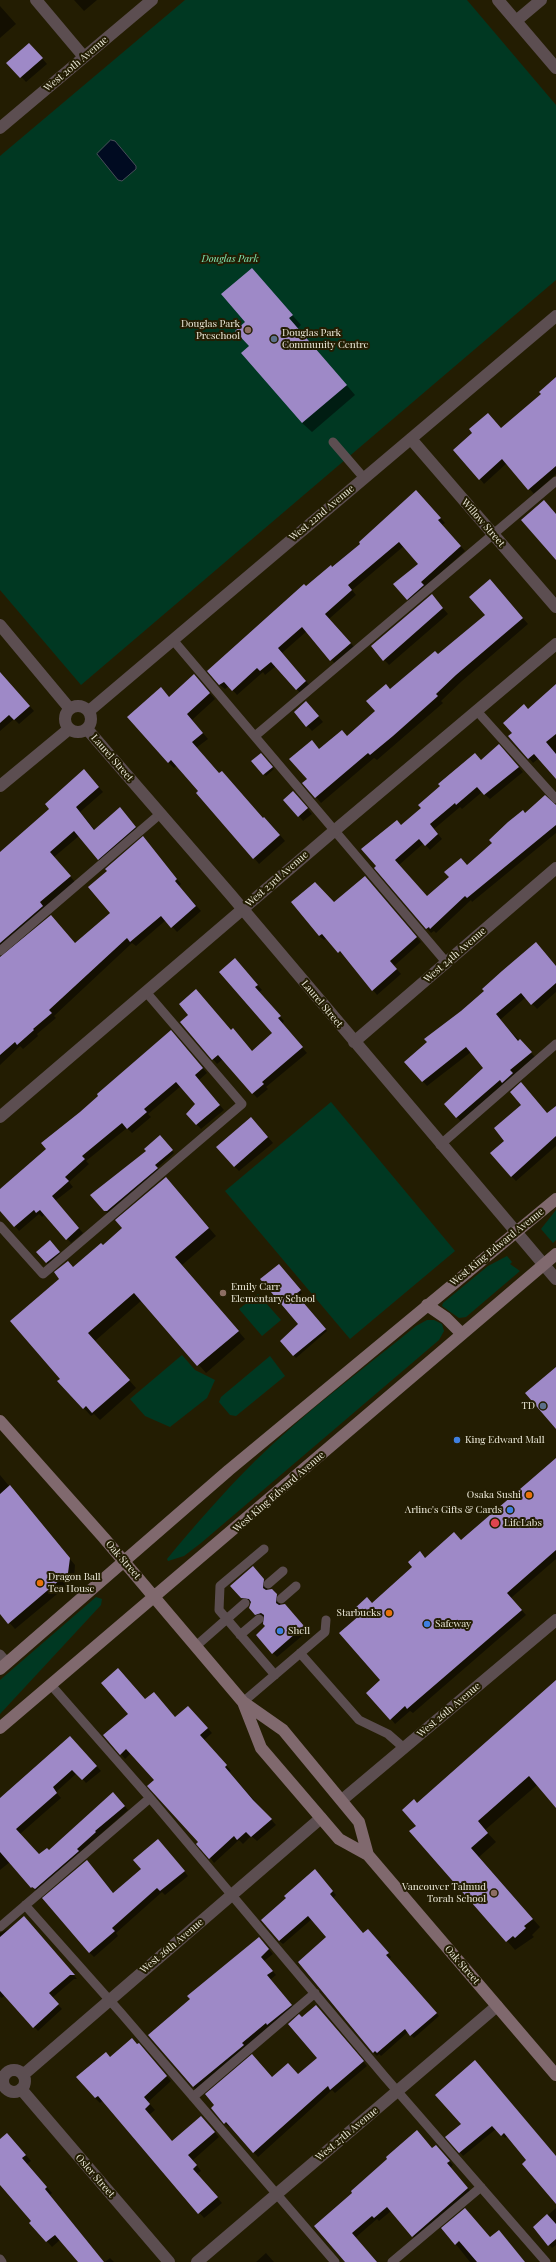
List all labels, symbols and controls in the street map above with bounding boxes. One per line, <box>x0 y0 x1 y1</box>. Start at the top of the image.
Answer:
street label: West 20th Avenue <box>42 34 110 94</box>
park label: Douglas Park <box>201 253 259 265</box>
place label: Douglas Park Preschool <box>181 318 240 342</box>
marker: Douglas Park Preschool <box>243 325 253 335</box>
place label: Douglas Park Community Centre <box>282 327 369 350</box>
marker: Douglas Park Community Centre <box>269 334 279 344</box>
street label: West 22nd Avenue <box>287 482 357 544</box>
street label: Willow Street <box>459 496 507 550</box>
street label: Laurel Street <box>88 732 136 784</box>
street label: West 23rd Avenue <box>243 849 311 909</box>
street label: West 24th Avenue <box>421 925 489 985</box>
street label: Laurel Street <box>299 978 345 1030</box>
street label: West King Edward Avenue <box>448 1205 546 1289</box>
place label: Emily Carr Elementary School <box>231 1281 315 1304</box>
marker: Emily Carr Elementary School <box>218 1288 228 1298</box>
place label: TD <box>522 1400 535 1412</box>
marker: TD <box>538 1401 548 1411</box>
place label: King Edward Mall <box>465 1434 545 1446</box>
marker: King Edward Mall <box>452 1435 462 1445</box>
street label: West King Edward Avenue <box>231 1449 327 1535</box>
place label: Osaka Sushi <box>467 1489 521 1501</box>
marker: Osaka Sushi <box>524 1490 534 1500</box>
place label: Arline's Gifts & Cards <box>405 1504 502 1516</box>
marker: Arline's Gifts & Cards <box>505 1505 515 1515</box>
marker: LifeLabs <box>489 1517 501 1529</box>
place label: LifeLabs <box>504 1517 542 1529</box>
street label: Oak Street <box>103 1538 143 1582</box>
place label: Dragon Ball Tea House <box>48 1571 101 1594</box>
marker: Dragon Ball Tea House <box>35 1578 45 1588</box>
place label: Starbucks <box>337 1607 381 1619</box>
marker: Starbucks <box>384 1608 394 1618</box>
place label: Safeway <box>435 1618 471 1630</box>
marker: Safeway <box>422 1619 432 1629</box>
place label: Shell <box>288 1625 310 1637</box>
marker: Shell <box>275 1626 285 1636</box>
street label: West 26th Avenue <box>415 1680 483 1740</box>
place label: Vancouver Talmud Torah School <box>402 1881 486 1904</box>
marker: Vancouver Talmud Torah School <box>489 1888 499 1898</box>
street label: West 26th Avenue <box>138 1916 206 1976</box>
street label: Oak Street <box>442 1943 482 1987</box>
street label: West 27th Avenue <box>313 2104 381 2164</box>
street label: Osler Street <box>73 2152 117 2200</box>

